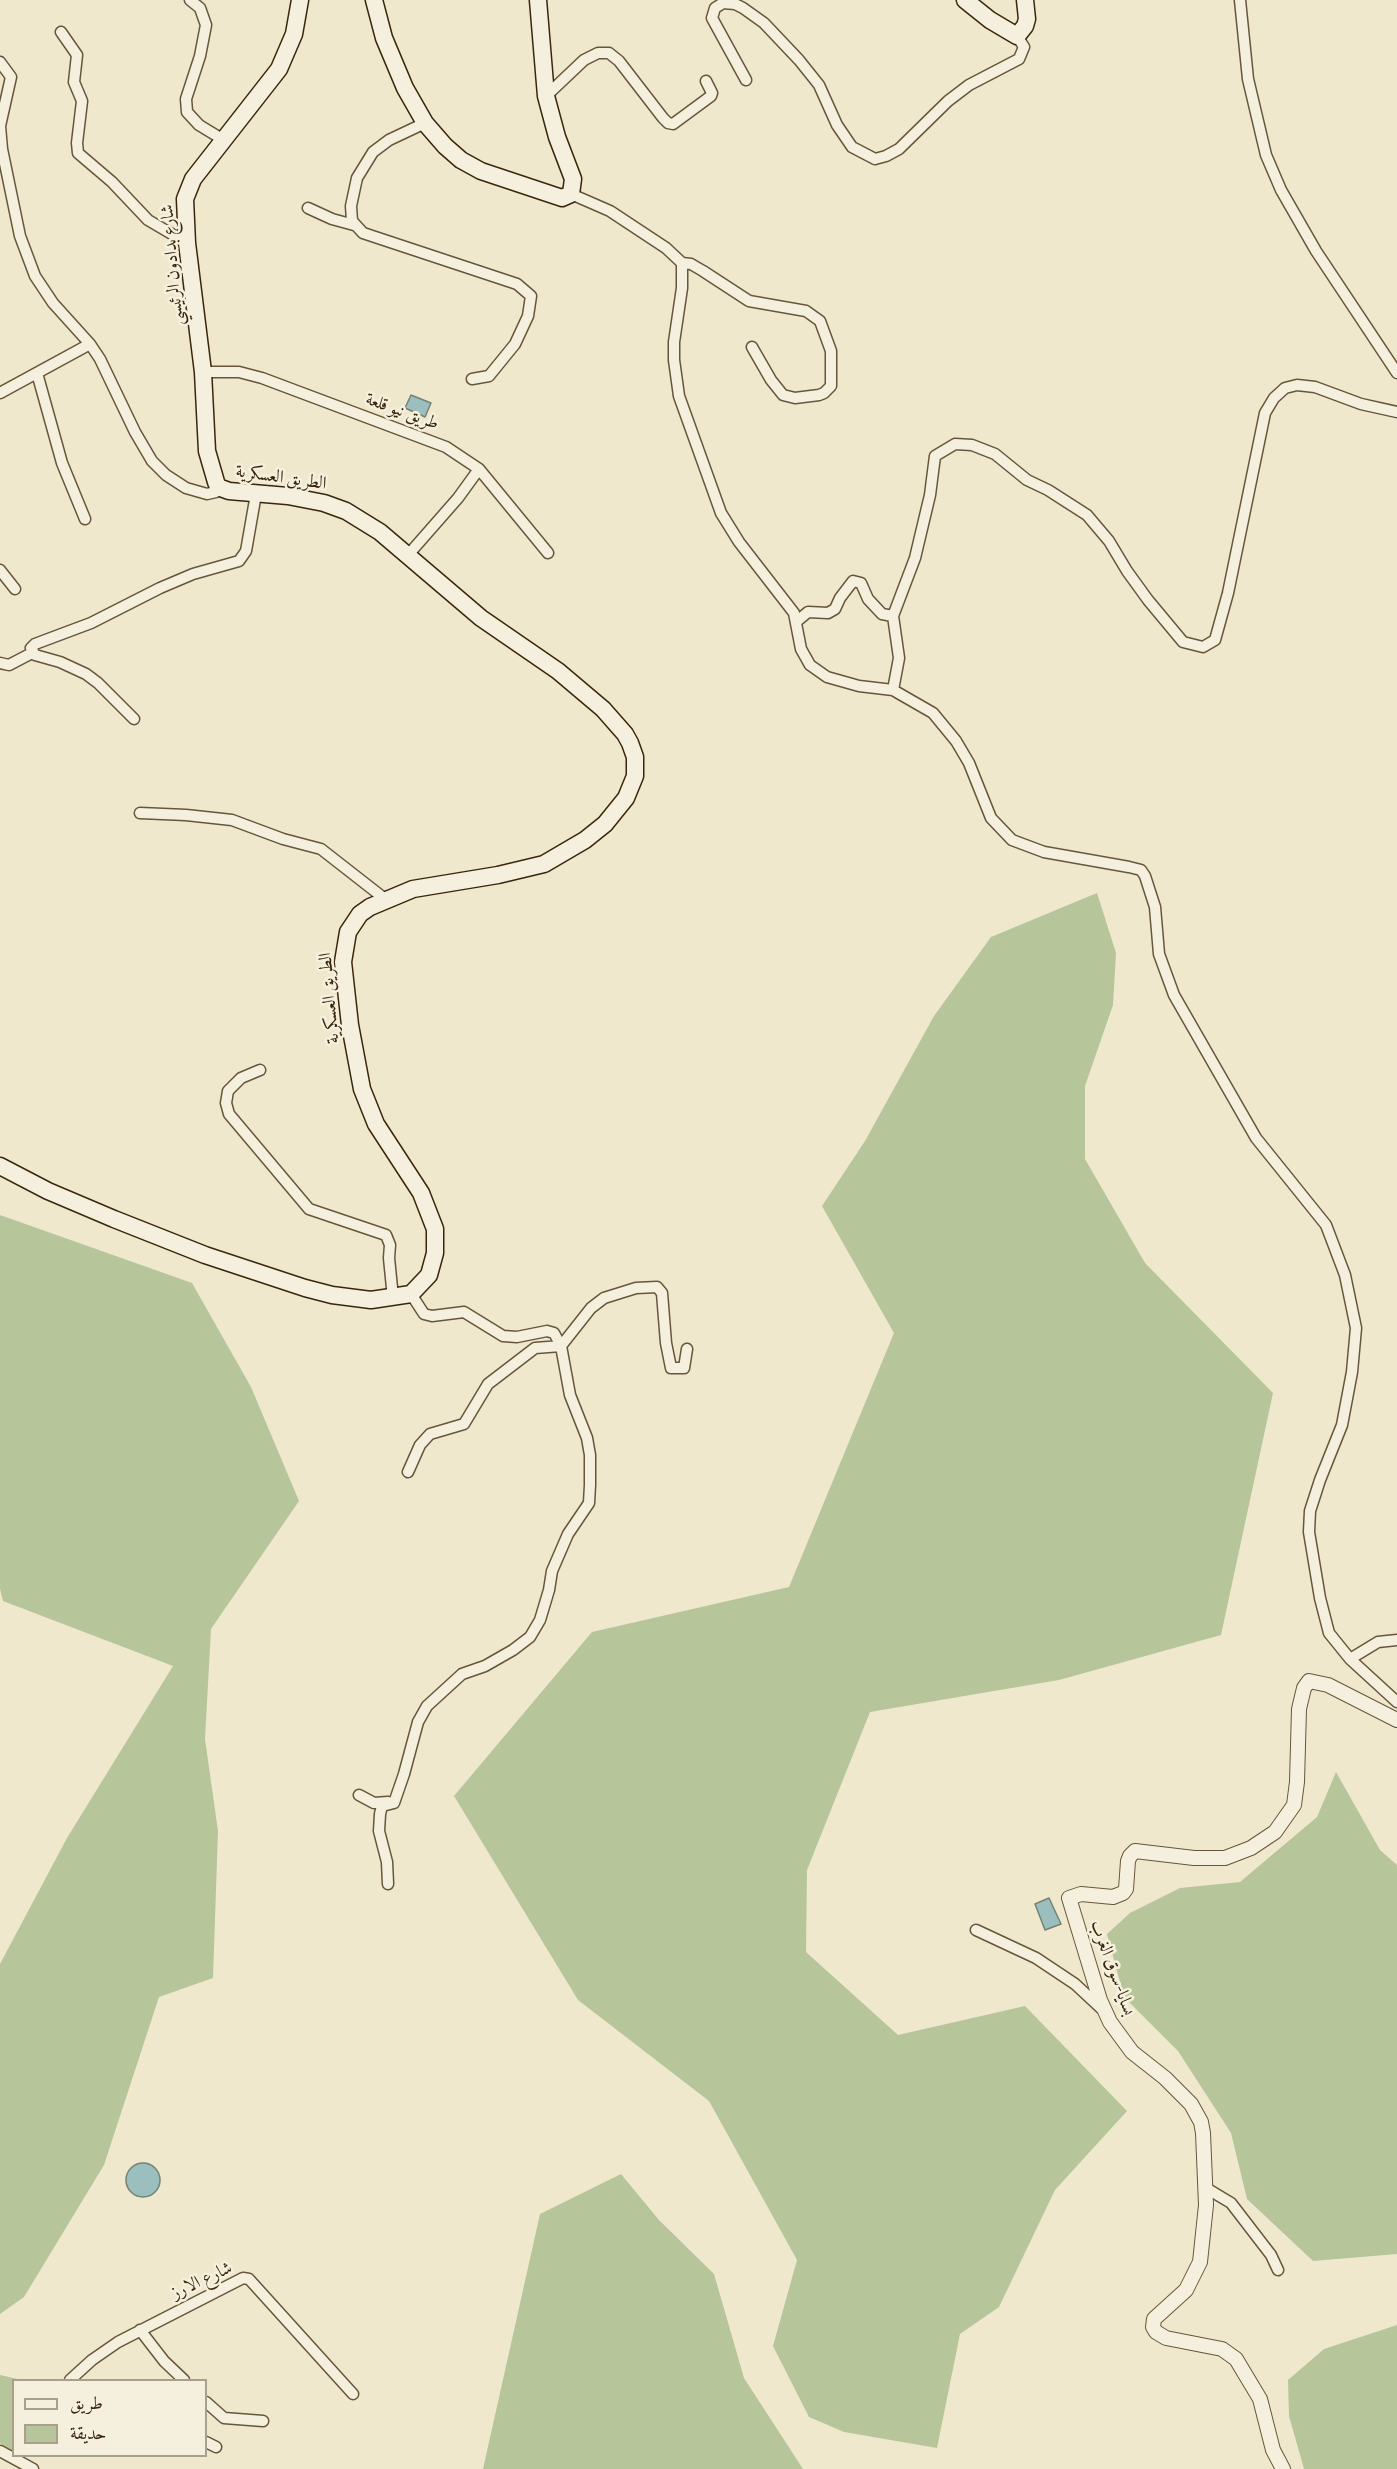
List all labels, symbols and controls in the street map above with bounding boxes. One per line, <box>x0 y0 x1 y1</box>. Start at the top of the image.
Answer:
street label: شارع بدادون الرئيسي <box>157 204 189 326</box>
street label: طريق نيو قلعة <box>362 389 442 435</box>
street label: الطريق العسكرية <box>234 461 328 495</box>
street label: الطريق العسكرية <box>315 952 345 1044</box>
street label: بسايا-سوق الغرب <box>1085 1917 1139 2019</box>
street label: شارع الارز <box>168 2258 236 2304</box>
legend <box>12 2379 207 2457</box>
text: طريق <box>70 2391 103 2415</box>
text: حديقة <box>70 2421 106 2445</box>

